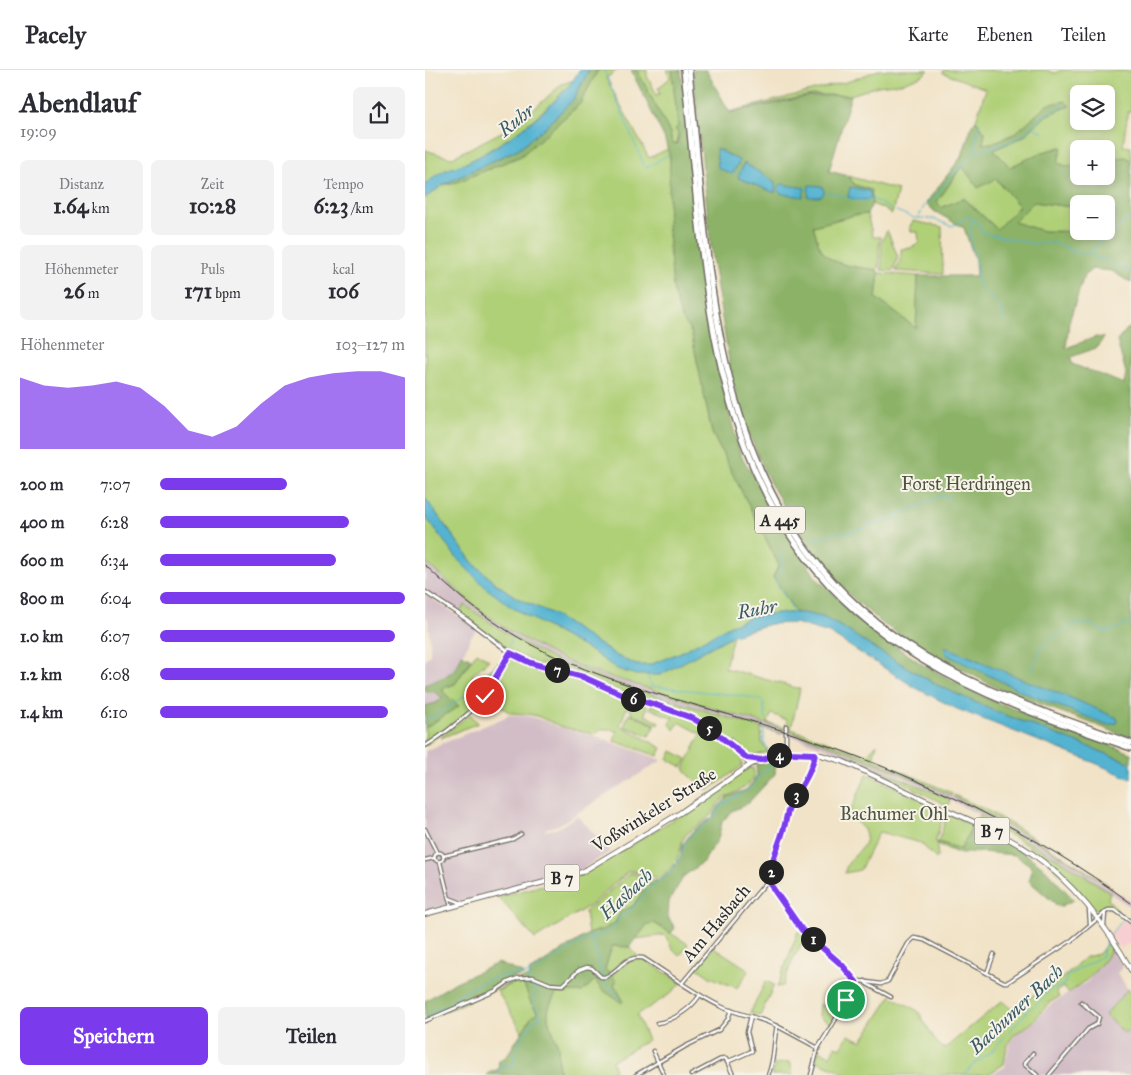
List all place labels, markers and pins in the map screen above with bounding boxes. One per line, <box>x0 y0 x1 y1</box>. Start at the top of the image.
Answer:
pin: 7 <box>545 658 569 682</box>
pin <box>464 675 506 717</box>
pin: 6 <box>621 686 645 712</box>
pin: 5 <box>697 716 721 740</box>
pin: 4 <box>767 742 791 768</box>
pin: 3 <box>783 782 809 808</box>
pin: 2 <box>759 860 783 884</box>
pin: 1 <box>801 926 825 952</box>
pin <box>825 979 867 1021</box>

